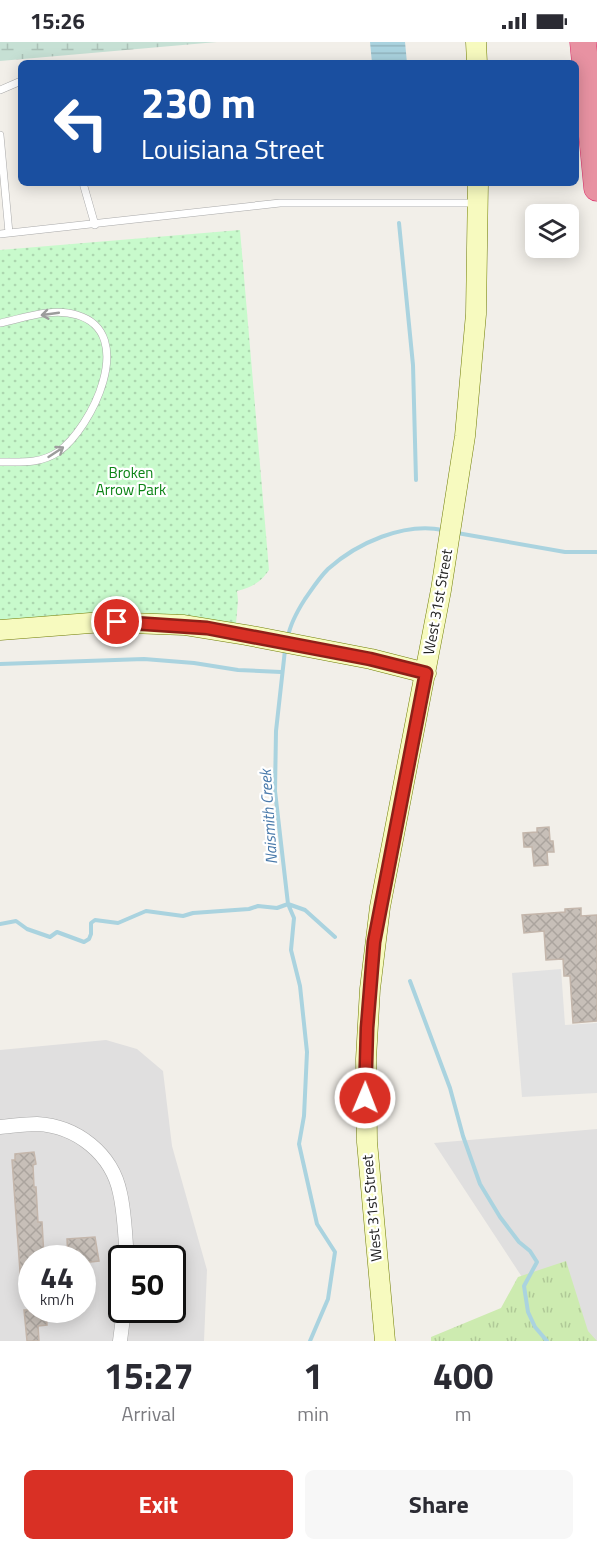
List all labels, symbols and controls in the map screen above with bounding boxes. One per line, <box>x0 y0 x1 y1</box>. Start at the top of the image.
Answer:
text: 15:26 <box>30 4 85 38</box>
text: 230 m <box>141 70 256 134</box>
icon: left <box>42 84 120 162</box>
text: Louisiana Street <box>141 128 324 169</box>
map controls <box>525 204 579 258</box>
button: layers <box>525 204 579 258</box>
one-way arrow <box>40 308 60 319</box>
one-way arrow <box>47 445 64 457</box>
park label: Broken Arrow Park <box>96 461 166 501</box>
street label: West 31st Street <box>417 546 458 657</box>
pin <box>91 596 142 647</box>
icon: arrive <box>100 605 133 638</box>
water label: Naismith Creek <box>253 767 283 865</box>
position arrow <box>333 1066 397 1130</box>
street label: West 31st Street <box>355 1153 388 1262</box>
speed limit sign: 50 <box>108 1245 186 1323</box>
text: 44 <box>40 1254 74 1300</box>
text: km/h <box>40 1288 74 1311</box>
text: 15:27 <box>104 1348 194 1403</box>
text: 1 <box>303 1348 323 1403</box>
text: 400 <box>433 1348 493 1403</box>
text: Arrival <box>122 1398 176 1429</box>
text: min <box>297 1398 329 1429</box>
text: m <box>455 1398 471 1429</box>
button: Exit <box>24 1470 293 1539</box>
button: Share <box>305 1470 573 1539</box>

